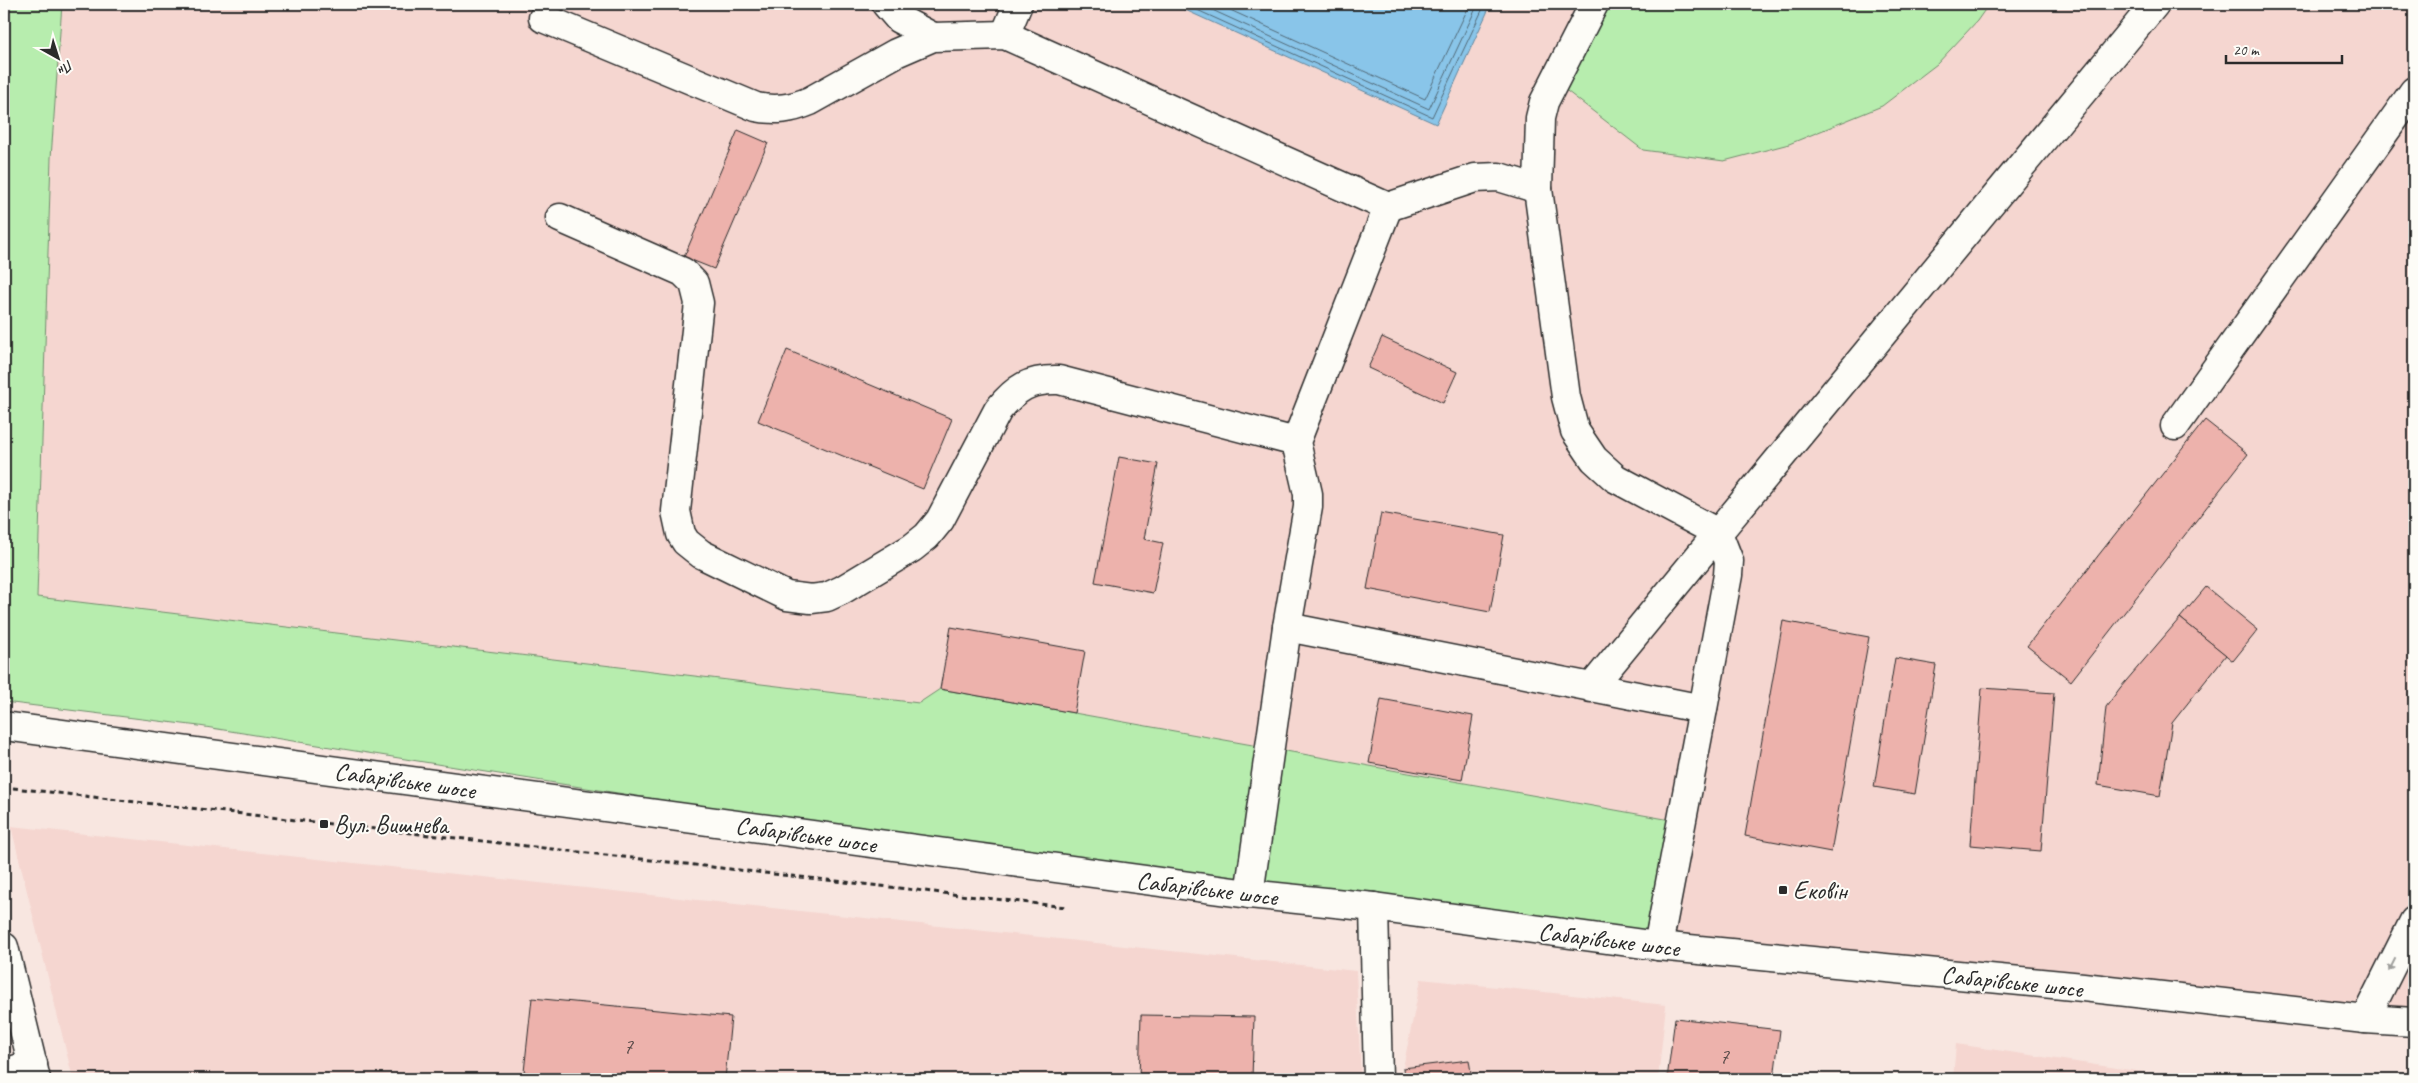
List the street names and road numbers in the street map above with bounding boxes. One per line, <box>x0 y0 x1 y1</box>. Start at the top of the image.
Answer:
street label: Сабарівське шосе <box>332 755 479 807</box>
street label: Сабарівське шосе <box>733 809 880 861</box>
street label: Сабарівське шосе <box>1134 864 1281 914</box>
street label: Сабарівське шосе <box>1536 915 1683 965</box>
street label: Сабарівське шосе <box>1940 959 2086 1006</box>

